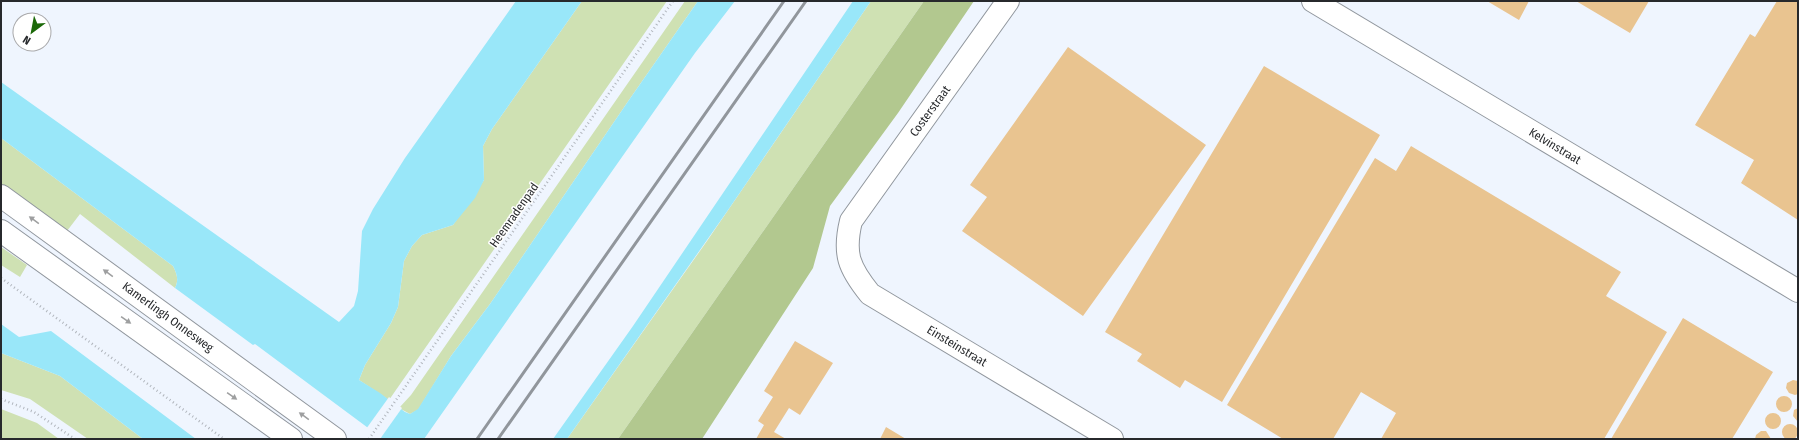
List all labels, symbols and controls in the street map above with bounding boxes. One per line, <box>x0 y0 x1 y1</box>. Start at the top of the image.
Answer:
north arrow <box>12 12 52 52</box>
text: N <box>21 33 33 47</box>
street label: Costerstraat <box>907 83 953 139</box>
street label: Kelvinstraat <box>1526 125 1584 167</box>
street label: Heemradenpad <box>487 180 541 250</box>
one-way arrow <box>29 216 40 224</box>
one-way arrow <box>103 269 114 278</box>
street label: Kamerlingh Onnesweg <box>120 279 217 355</box>
one-way arrow <box>121 316 131 324</box>
street label: Einsteinstraat <box>924 323 990 369</box>
one-way arrow <box>227 392 237 400</box>
one-way arrow <box>299 412 309 420</box>

